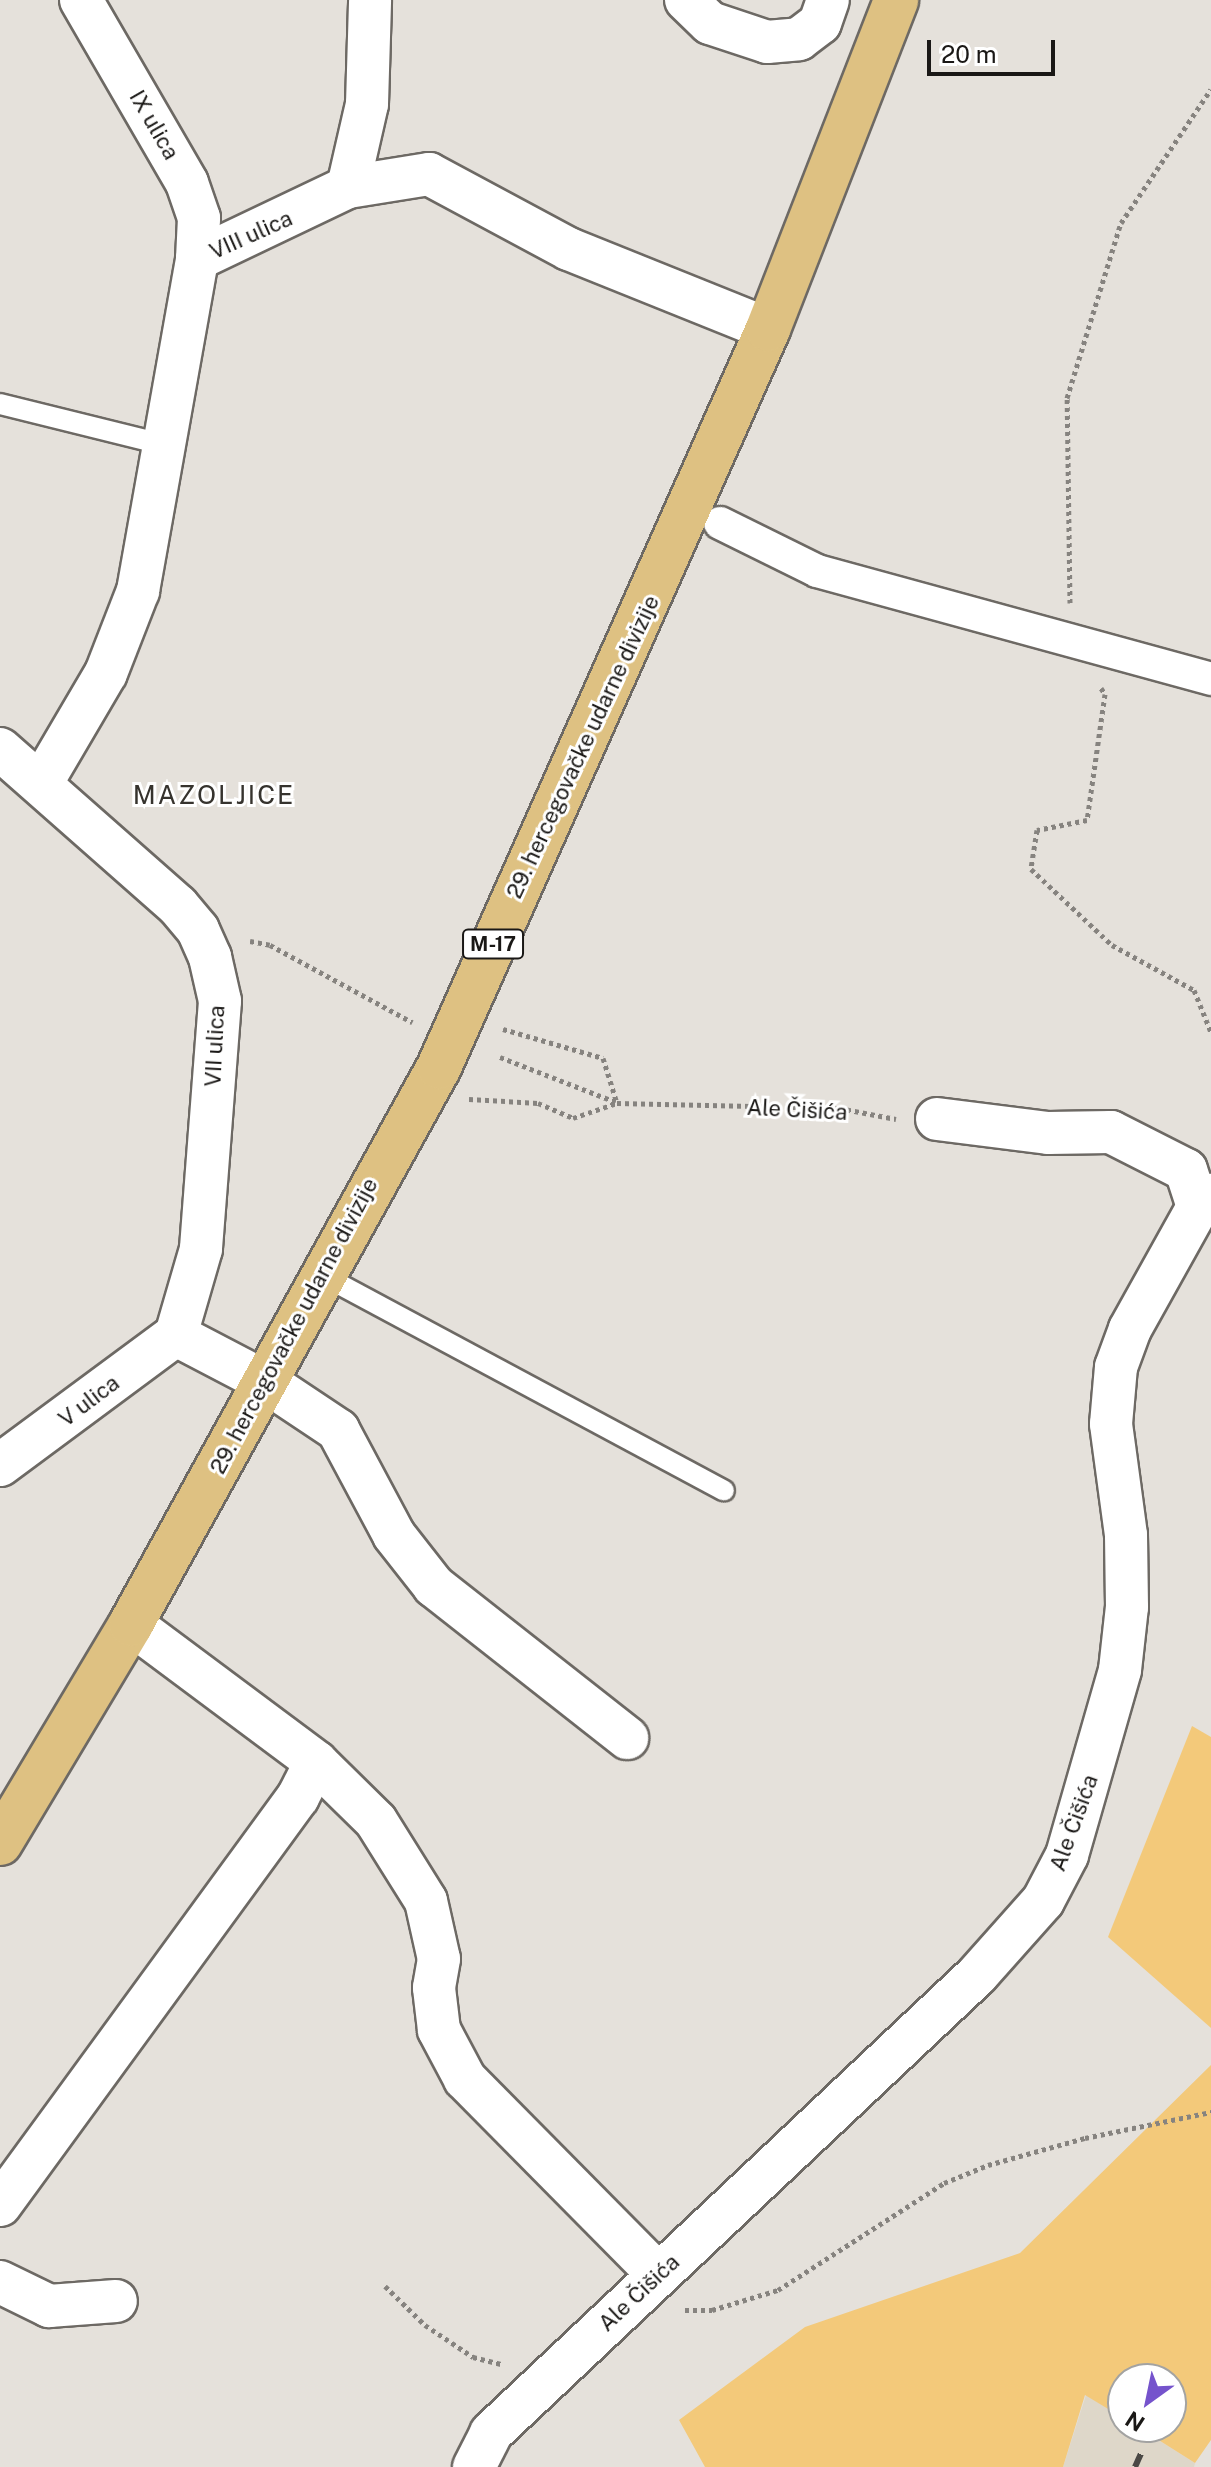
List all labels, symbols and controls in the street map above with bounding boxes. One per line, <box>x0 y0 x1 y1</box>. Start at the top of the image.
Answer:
scale bar <box>931 24 1059 74</box>
text: 20 m <box>941 40 997 68</box>
street label: IX ulica <box>124 86 184 164</box>
street label: VIII ulica <box>206 205 296 265</box>
street label: 29. hercegovačke udarne divizije <box>501 591 665 903</box>
district label: MAZOLJICE <box>133 779 295 811</box>
road number: M-17 <box>461 928 525 960</box>
street label: VII ulica <box>200 1005 230 1087</box>
street label: Ale Čišića <box>746 1094 848 1126</box>
street label: 29. hercegovačke udarne divizije <box>204 1173 384 1479</box>
street label: V ulica <box>53 1370 125 1432</box>
street label: Ale Čišića <box>1044 1771 1104 1875</box>
street label: Ale Čišića <box>593 2249 685 2337</box>
north arrow <box>1107 2363 1187 2443</box>
text: N <box>1121 2406 1149 2437</box>

